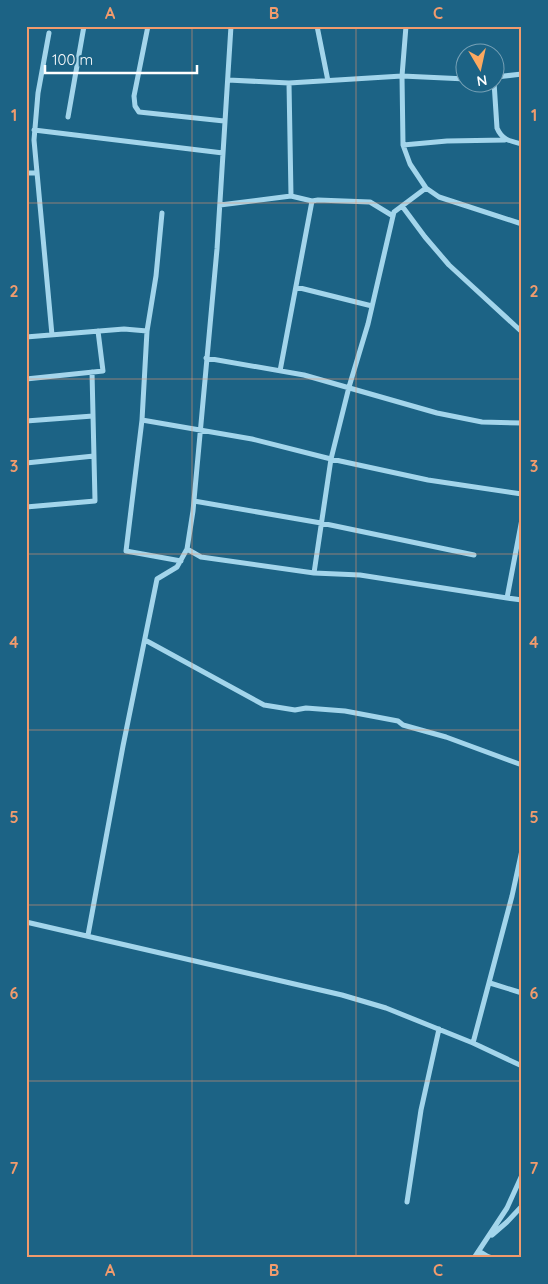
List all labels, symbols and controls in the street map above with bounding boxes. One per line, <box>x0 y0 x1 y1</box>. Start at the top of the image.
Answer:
text: A <box>105 3 116 23</box>
text: B <box>269 3 279 23</box>
text: C <box>433 3 443 23</box>
scale bar <box>45 42 198 74</box>
north arrow <box>456 42 506 92</box>
text: 100 m <box>52 50 93 69</box>
text: N <box>476 71 489 91</box>
text: 1 <box>11 105 17 125</box>
text: 1 <box>531 105 537 125</box>
text: 2 <box>9 281 19 301</box>
text: 2 <box>529 281 539 301</box>
text: 3 <box>10 456 18 476</box>
text: 3 <box>530 456 538 476</box>
text: 4 <box>9 632 19 652</box>
text: 4 <box>529 632 539 652</box>
text: 5 <box>9 807 19 827</box>
text: 5 <box>529 807 539 827</box>
text: 6 <box>10 983 19 1003</box>
text: 6 <box>530 983 539 1003</box>
text: 7 <box>10 1158 19 1178</box>
text: 7 <box>530 1158 539 1178</box>
text: A <box>105 1260 116 1280</box>
text: B <box>269 1260 279 1280</box>
text: C <box>433 1260 443 1280</box>

